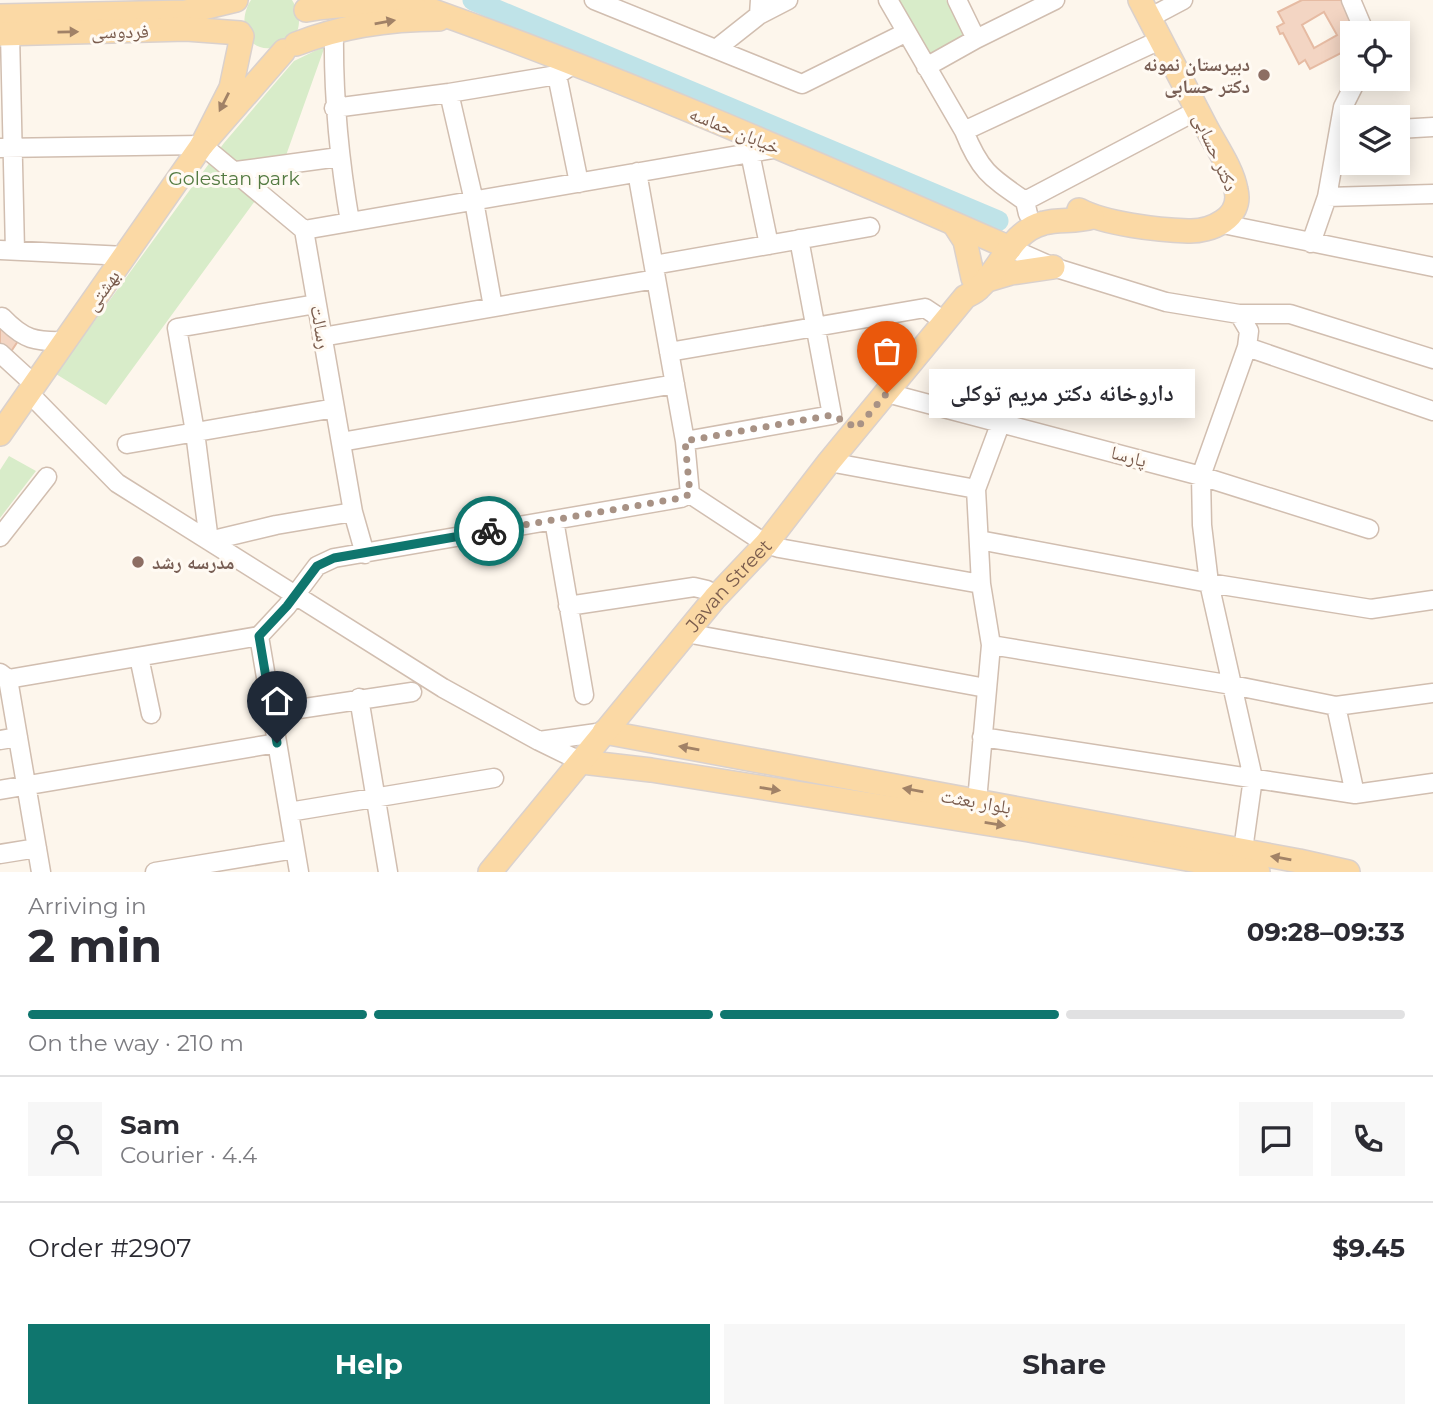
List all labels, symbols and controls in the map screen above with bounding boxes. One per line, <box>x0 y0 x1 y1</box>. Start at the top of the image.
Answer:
one-way arrow <box>374 16 396 27</box>
street label: فردوسی <box>91 19 149 44</box>
map controls <box>1340 21 1410 175</box>
button: locate <box>1340 21 1410 91</box>
one-way arrow <box>57 26 79 38</box>
place label: دبیرستان نمونه دکتر حسابی <box>1143 53 1250 98</box>
marker: دبیرستان نمونه دکتر حسابی <box>1256 67 1272 83</box>
one-way arrow <box>219 92 230 112</box>
street label: خیابان حماسه <box>686 102 783 159</box>
button: layers <box>1340 105 1410 175</box>
street label: دکتر حسابی <box>1188 110 1243 195</box>
park label: Golestan park <box>168 167 300 190</box>
street label: بهشتی <box>80 265 125 315</box>
street label: رسالت <box>305 303 336 351</box>
pin <box>857 321 917 393</box>
icon: bag <box>868 332 906 370</box>
callout: داروخانه دکتر مریم توکلی <box>929 368 1195 418</box>
text: داروخانه دکتر مریم توکلی <box>950 379 1174 407</box>
street label: پارسا <box>1108 441 1149 472</box>
courier <box>454 496 524 566</box>
icon: bike <box>470 512 508 550</box>
street label: Javan Street <box>680 534 777 637</box>
place label: مدرسه رشد <box>152 551 235 574</box>
marker: مدرسه رشد <box>130 554 146 570</box>
pin <box>247 671 307 743</box>
icon: home <box>258 682 296 720</box>
one-way arrow <box>678 742 700 753</box>
one-way arrow <box>760 783 782 794</box>
one-way arrow <box>902 784 924 795</box>
street label: بلوار بعثت <box>939 784 1013 819</box>
one-way arrow <box>984 819 1006 830</box>
one-way arrow <box>1270 852 1292 863</box>
text: Arriving in <box>28 892 147 920</box>
text: 09:28–09:33 <box>1247 916 1405 948</box>
text: 2 min <box>28 917 162 974</box>
text: On the way · 210 m <box>28 1029 244 1057</box>
button: person <box>28 1102 102 1176</box>
button: chat <box>1239 1102 1313 1176</box>
button: phone <box>1331 1102 1405 1176</box>
text: Sam <box>120 1109 180 1141</box>
text: Courier · 4.4 <box>120 1141 257 1169</box>
text: Order #2907 <box>28 1232 192 1264</box>
text: $9.45 <box>1332 1232 1405 1264</box>
button: Help <box>28 1324 710 1404</box>
button: Share <box>724 1324 1405 1404</box>

